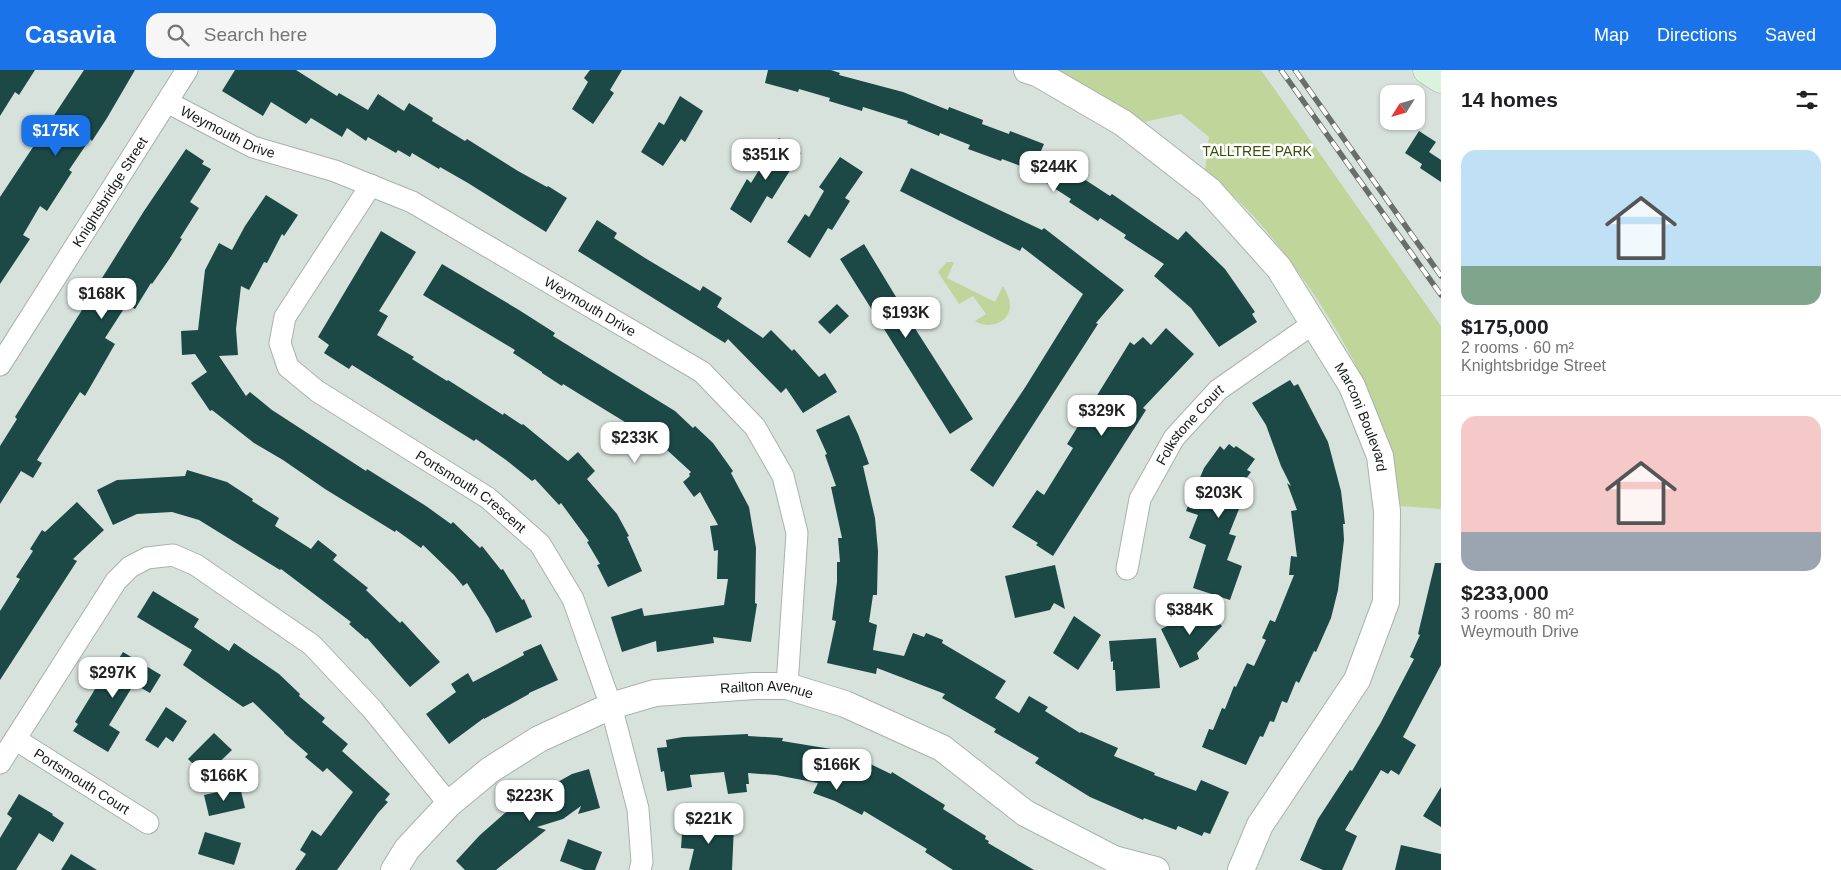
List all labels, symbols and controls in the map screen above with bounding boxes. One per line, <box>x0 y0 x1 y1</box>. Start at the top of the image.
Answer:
search box <box>146 13 496 58</box>
text: Casavia <box>25 21 116 48</box>
icon: search <box>164 21 192 49</box>
text: Search here <box>204 24 307 45</box>
text: Map <box>1594 25 1629 45</box>
text: Directions <box>1657 25 1737 45</box>
text: Saved <box>1765 25 1816 45</box>
north arrow <box>1380 85 1425 130</box>
map controls <box>1380 85 1425 130</box>
icon: filters <box>1793 86 1821 114</box>
text: 14 homes <box>1461 88 1558 111</box>
street label: Weymouth Drive <box>178 102 277 161</box>
pin: $175K <box>21 114 91 157</box>
text: $175K <box>32 122 80 139</box>
street label: Knightsbridge Street <box>69 134 151 250</box>
pin: $351K <box>731 138 801 181</box>
park label: TALLTREE PARK <box>1202 143 1313 159</box>
text: $351K <box>742 146 790 163</box>
pin: $244K <box>1019 150 1089 193</box>
text: $244K <box>1030 158 1078 175</box>
icon: home <box>1596 183 1686 273</box>
street label: Weymouth Drive <box>542 273 639 340</box>
pin: $168K <box>67 278 137 320</box>
text: $168K <box>78 285 126 302</box>
pin: $193K <box>871 296 941 339</box>
text: $193K <box>882 304 930 321</box>
text: $175,000 <box>1461 315 1549 338</box>
text: 2 rooms · 60 m² <box>1461 339 1574 356</box>
text: Knightsbridge Street <box>1461 357 1606 374</box>
street label: Marconi Boulevard <box>1332 360 1390 472</box>
street label: Folkstone Court <box>1153 381 1226 468</box>
pin: $329K <box>1067 394 1137 437</box>
text: $329K <box>1078 402 1126 419</box>
pin: $233K <box>600 422 670 464</box>
text: $233K <box>611 429 659 446</box>
street label: Portsmouth Crescent <box>413 447 529 536</box>
icon: home <box>1596 448 1686 538</box>
pin: $203K <box>1184 476 1254 519</box>
text: $203K <box>1195 484 1243 501</box>
text: $233,000 <box>1461 581 1549 604</box>
pin: $384K <box>1155 594 1225 636</box>
text: $384K <box>1166 601 1214 618</box>
text: 3 rooms · 80 m² <box>1461 605 1574 622</box>
text: Weymouth Drive <box>1461 623 1579 640</box>
pin: $297K <box>78 656 148 699</box>
text: $297K <box>89 664 137 681</box>
street label: Railton Avenue <box>720 678 816 702</box>
street label: Portsmouth Court <box>31 745 133 817</box>
pin: $166K <box>802 748 872 791</box>
text: $166K <box>813 756 861 773</box>
pin: $166K <box>189 760 259 802</box>
text: $166K <box>200 767 248 784</box>
pin: $223K <box>495 780 565 822</box>
text: $223K <box>506 787 554 804</box>
pin: $221K <box>674 802 744 845</box>
text: $221K <box>685 810 733 827</box>

